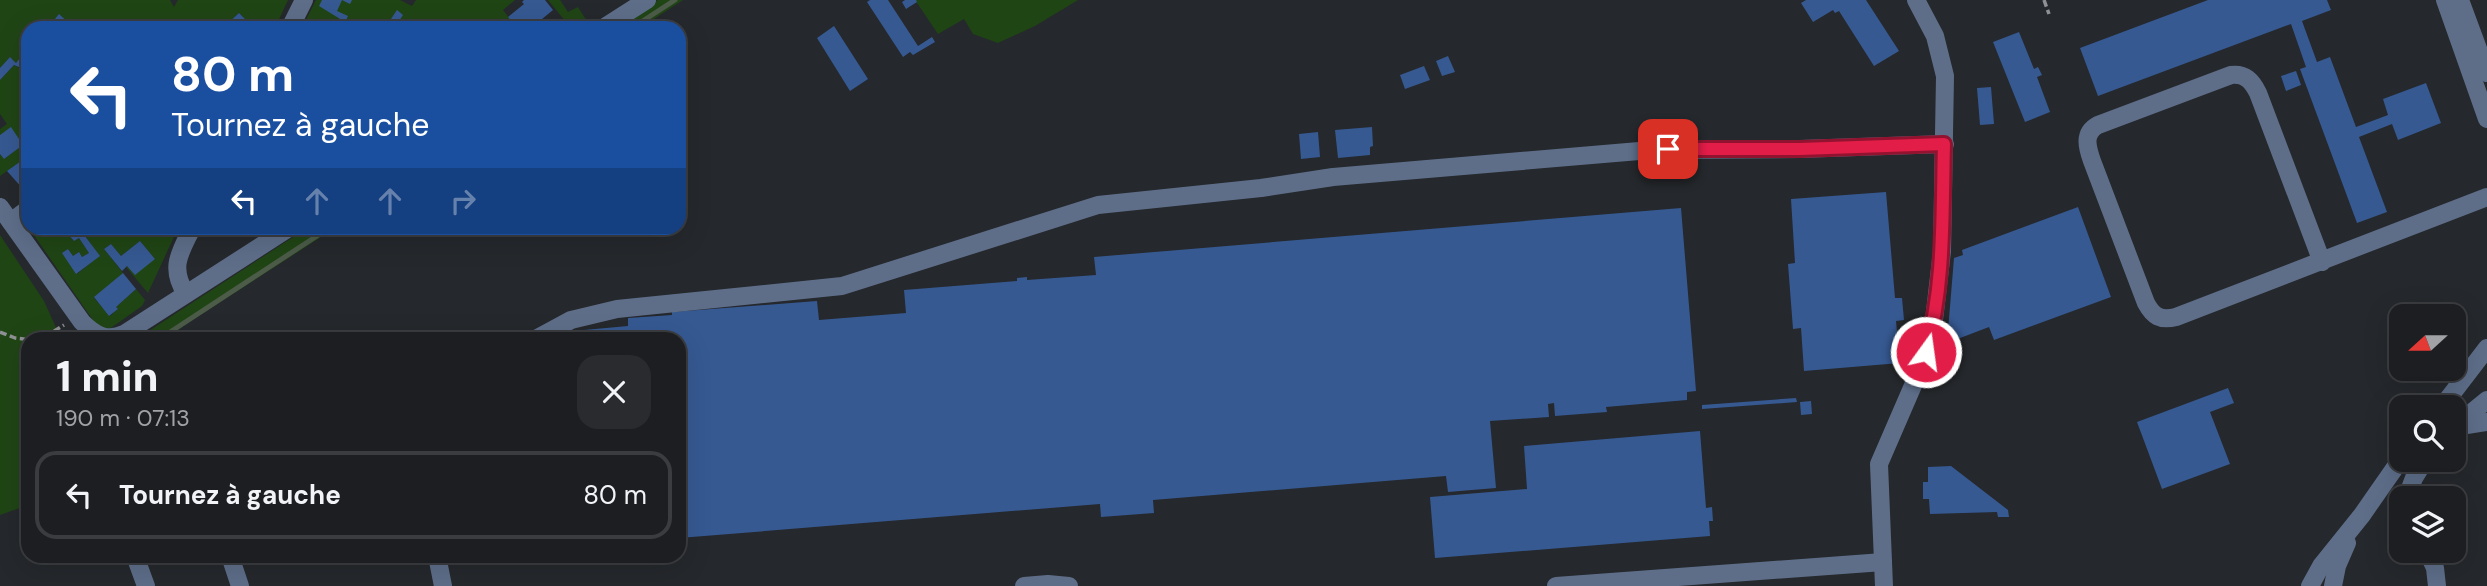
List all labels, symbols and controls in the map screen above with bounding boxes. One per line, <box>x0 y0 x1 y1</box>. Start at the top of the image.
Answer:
text: 80 m <box>171 42 294 106</box>
icon: left <box>56 49 147 140</box>
text: Tournez à gauche <box>171 104 429 146</box>
pin <box>1638 119 1698 179</box>
icon: arrive <box>1649 130 1687 168</box>
icon: left <box>225 182 263 220</box>
icon: ahead <box>298 182 336 220</box>
icon: ahead <box>371 182 409 220</box>
icon: right <box>444 182 482 220</box>
north arrow <box>2389 304 2466 382</box>
map controls <box>2389 304 2466 563</box>
position arrow <box>1889 315 1963 389</box>
text: 1 min <box>56 349 159 404</box>
button: close <box>577 355 651 429</box>
button: search <box>2389 395 2466 472</box>
text: 190 m · 07:13 <box>56 403 190 433</box>
icon: left <box>60 476 98 514</box>
text: Tournez à gauche <box>119 478 341 512</box>
text: 80 m <box>583 478 647 512</box>
button: layers <box>2389 486 2466 563</box>

